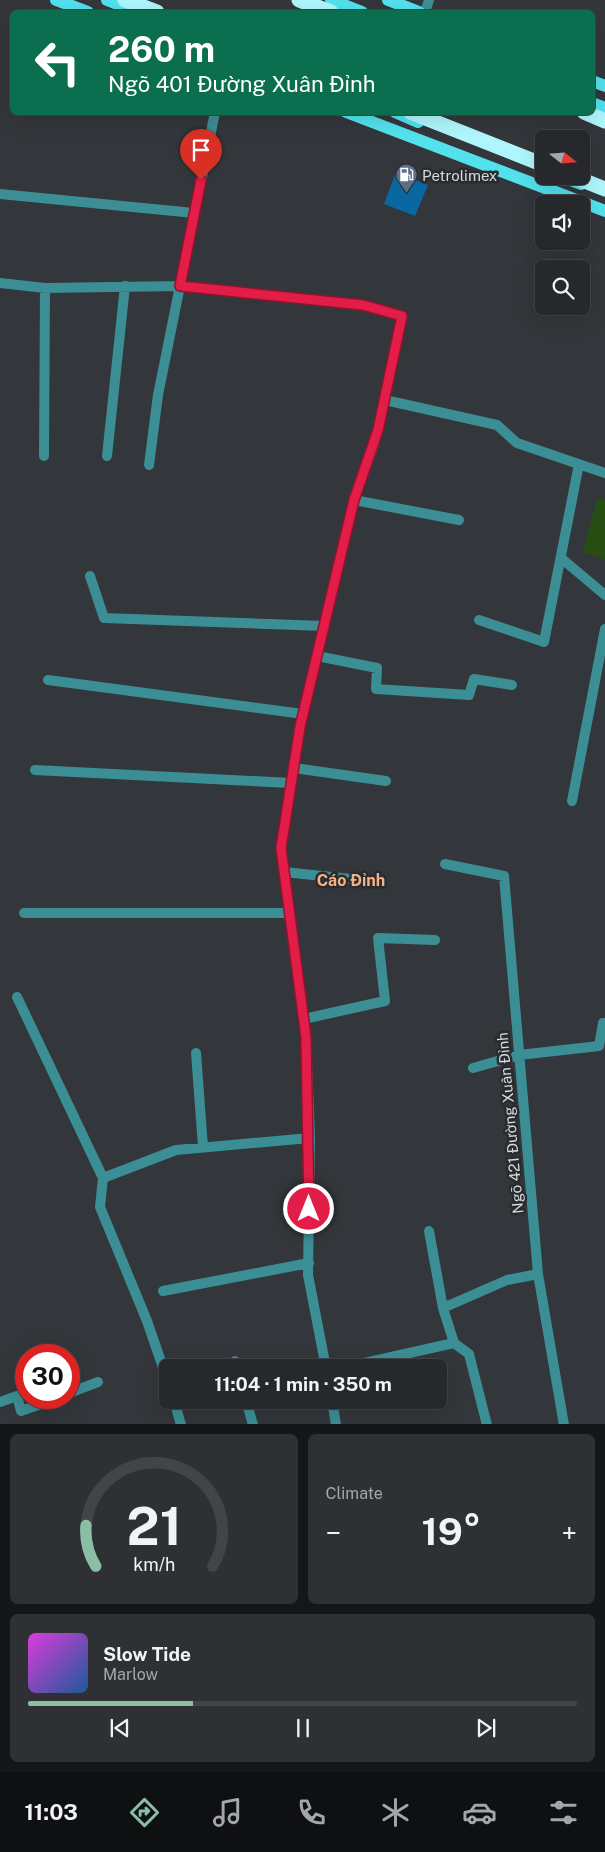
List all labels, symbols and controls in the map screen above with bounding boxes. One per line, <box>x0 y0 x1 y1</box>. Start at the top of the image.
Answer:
text: 260 m <box>108 29 215 70</box>
icon: left <box>25 30 90 95</box>
text: Ngõ 401 Đường Xuân Đỉnh <box>108 71 375 97</box>
pin <box>180 129 222 180</box>
north arrow <box>535 130 590 185</box>
map controls <box>535 130 590 315</box>
icon: arrive <box>187 136 215 164</box>
fuel station icon: Petrolimex <box>394 163 418 194</box>
place label: Petrolimex <box>422 167 497 184</box>
button: sound <box>535 195 590 250</box>
button: search <box>535 260 590 315</box>
district label: Cáo Đỉnh <box>317 871 385 890</box>
street label: Ngõ 421 Đường Xuân Đỉnh <box>494 1032 526 1214</box>
position arrow <box>282 1182 334 1234</box>
speed limit sign: 30 <box>15 1344 80 1409</box>
text: 11:04 · 1 min · 350 m <box>214 1373 392 1395</box>
text: Climate <box>326 1484 383 1503</box>
text: 21 <box>126 1496 181 1557</box>
text: 19° <box>422 1509 481 1554</box>
text: − <box>326 1516 341 1549</box>
text: + <box>561 1516 577 1549</box>
text: km/h <box>133 1554 175 1575</box>
text: Slow Tide <box>103 1643 191 1665</box>
text: Marlow <box>103 1665 158 1684</box>
icon: previous <box>106 1714 134 1742</box>
icon: pause <box>289 1714 317 1742</box>
icon: next <box>472 1714 500 1742</box>
icon: directions <box>127 1795 162 1830</box>
icon: music <box>210 1795 245 1830</box>
icon: phone <box>294 1795 329 1830</box>
icon: climate <box>378 1795 413 1830</box>
icon: car <box>462 1795 497 1830</box>
icon: filters <box>546 1795 581 1830</box>
text: 11:03 <box>24 1799 78 1825</box>

